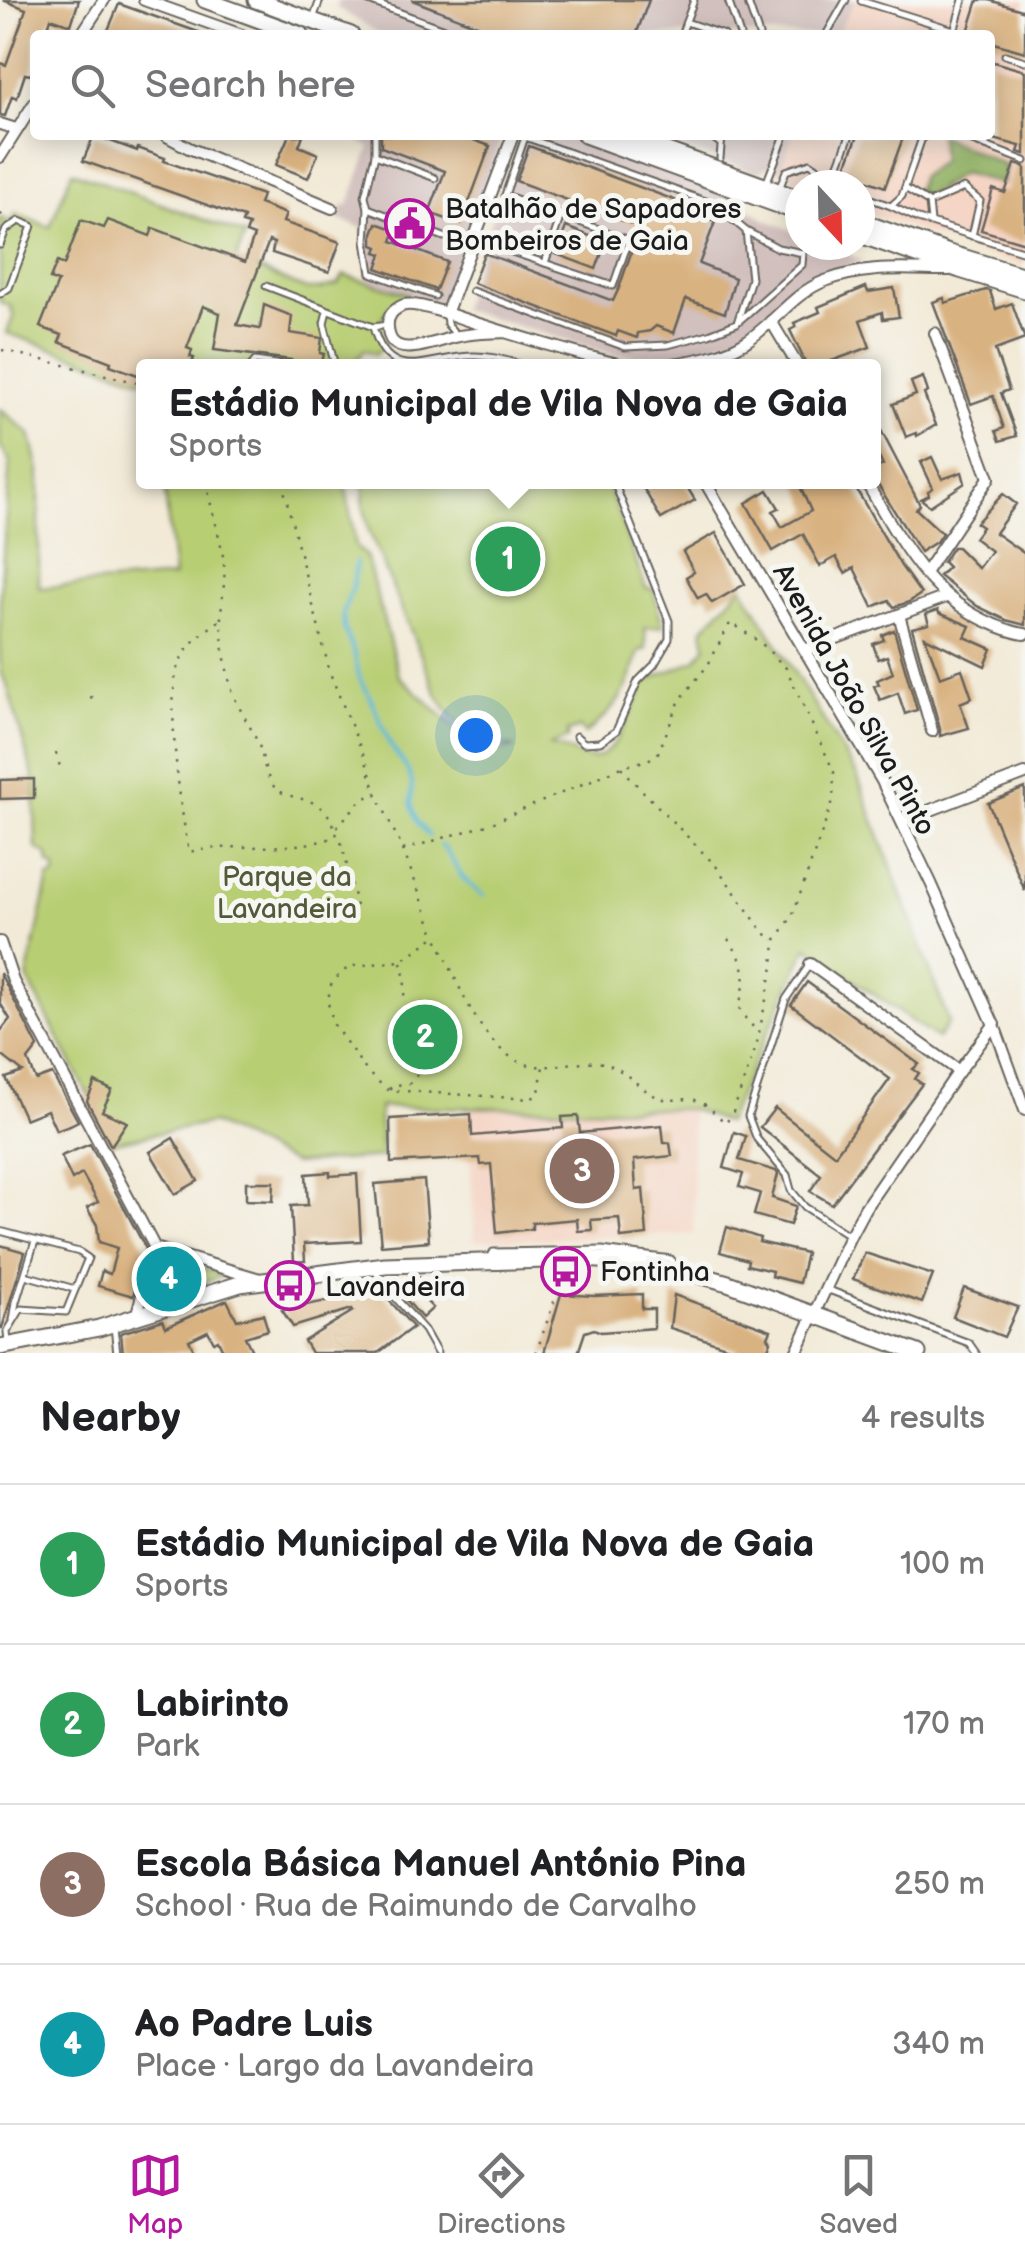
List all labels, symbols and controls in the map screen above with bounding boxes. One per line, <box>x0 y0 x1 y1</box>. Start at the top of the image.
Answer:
search box <box>30 30 995 140</box>
icon: search <box>65 58 120 113</box>
text: Search here <box>145 63 356 108</box>
north arrow <box>785 170 875 260</box>
place label: Batalhão de Sapadores Bombeiros de Gaia <box>445 193 741 258</box>
public building icon: Batalhão de Sapadores Bombeiros de Gaia <box>384 198 436 250</box>
popup <box>136 359 881 489</box>
text: Estádio Municipal de Vila Nova de Gaia <box>169 382 848 427</box>
text: Sports <box>169 427 262 466</box>
pin: 1 <box>476 522 540 596</box>
street label: Avenida João Silva Pinto <box>765 558 942 841</box>
your location <box>450 710 501 761</box>
park label: Parque da Lavandeira <box>217 861 357 926</box>
pin: 2 <box>392 1000 458 1074</box>
pin: 3 <box>550 1134 614 1208</box>
pin: 4 <box>136 1242 202 1316</box>
bus stop icon: Fontinha <box>539 1245 591 1297</box>
place label: Fontinha <box>600 1256 710 1289</box>
bus stop icon: Lavandeira <box>264 1260 316 1312</box>
place label: Lavandeira <box>325 1271 465 1304</box>
text: Nearby <box>40 1393 180 1444</box>
text: 4 results <box>861 1399 985 1438</box>
text: Estádio Municipal de Vila Nova de Gaia <box>135 1522 814 1567</box>
text: 1 <box>66 1545 79 1584</box>
text: 100 m <box>900 1545 985 1584</box>
text: Sports <box>135 1567 228 1606</box>
text: Labirinto <box>135 1682 289 1727</box>
text: 2 <box>63 1705 82 1744</box>
text: 170 m <box>903 1705 985 1744</box>
text: Park <box>135 1727 199 1766</box>
text: Escola Básica Manuel António Pina <box>135 1842 747 1887</box>
text: 3 <box>63 1865 82 1904</box>
text: 250 m <box>894 1865 985 1904</box>
text: School · Rua de Raimundo de Carvalho <box>135 1887 697 1926</box>
text: Ao Padre Luis <box>135 2002 373 2047</box>
text: 4 <box>63 2025 82 2064</box>
text: 340 m <box>892 2025 985 2064</box>
text: Place · Largo da Lavandeira <box>135 2047 534 2086</box>
tab: Map <box>127 2148 183 2241</box>
tab: Directions <box>437 2148 566 2241</box>
tab: Saved <box>820 2148 898 2241</box>

